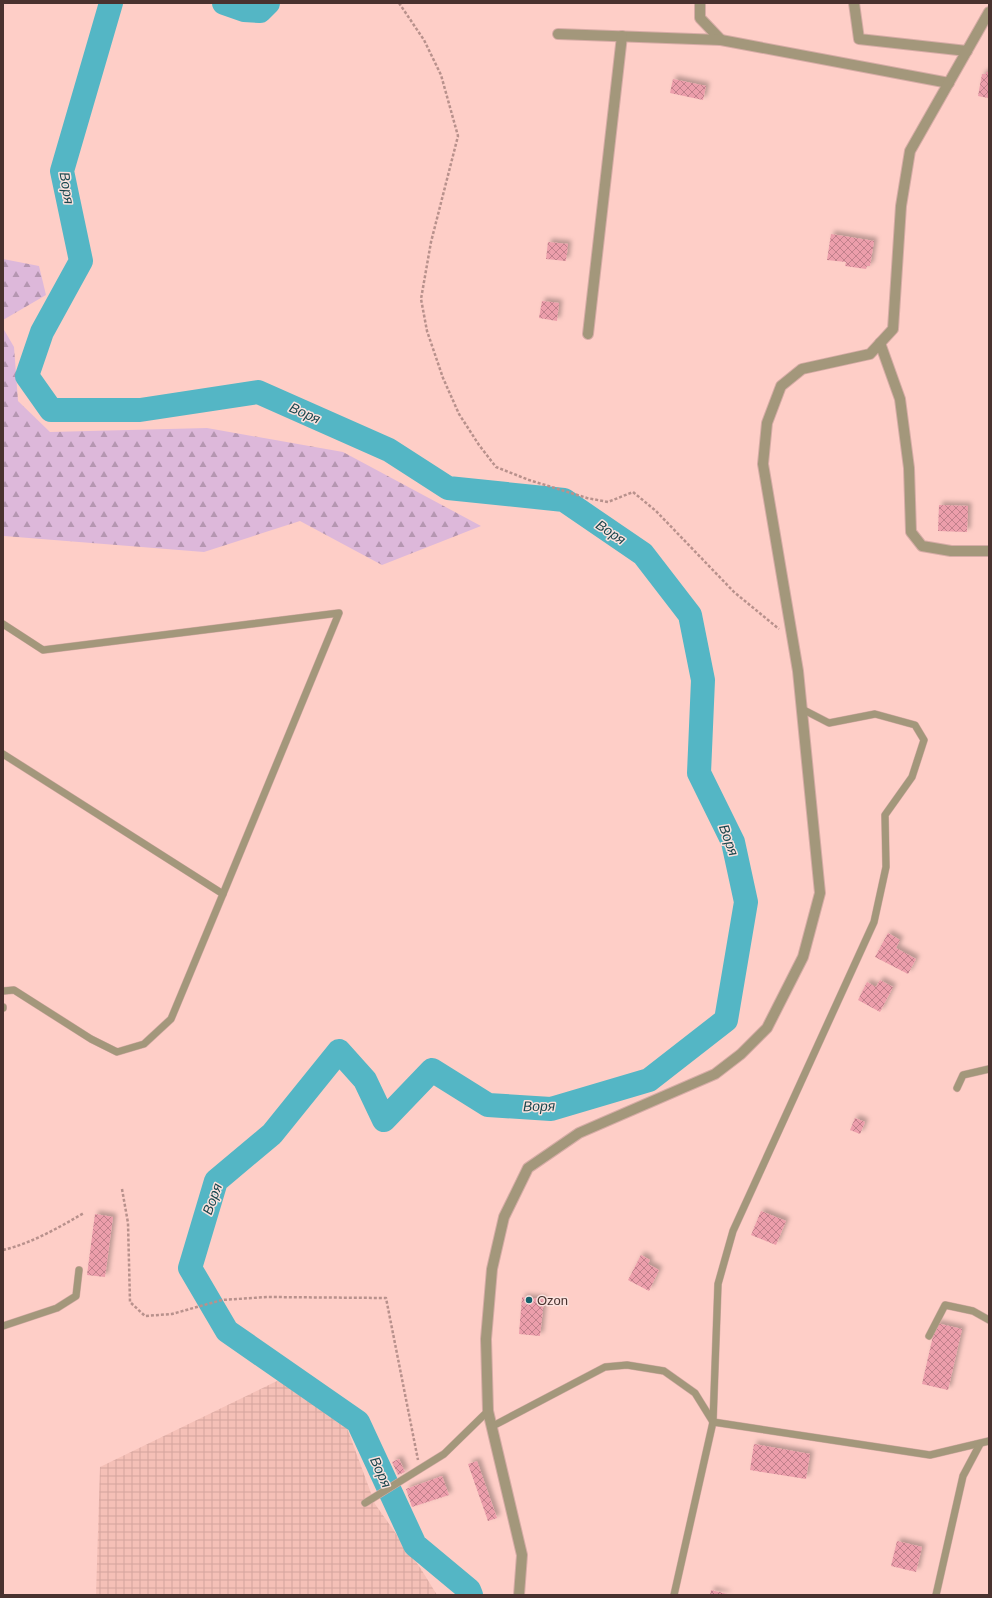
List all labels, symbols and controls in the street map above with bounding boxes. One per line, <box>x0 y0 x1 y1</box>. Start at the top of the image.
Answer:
water label: Воря <box>57 171 78 206</box>
water label: Воря <box>287 399 323 427</box>
water label: Воря <box>593 516 629 548</box>
water label: Воря <box>716 822 742 858</box>
water label: Воря <box>523 1098 556 1114</box>
water label: Воря <box>199 1181 225 1217</box>
place label: Ozon <box>537 1293 568 1308</box>
marker: Ozon <box>524 1295 534 1305</box>
water label: Воря <box>367 1454 395 1490</box>

